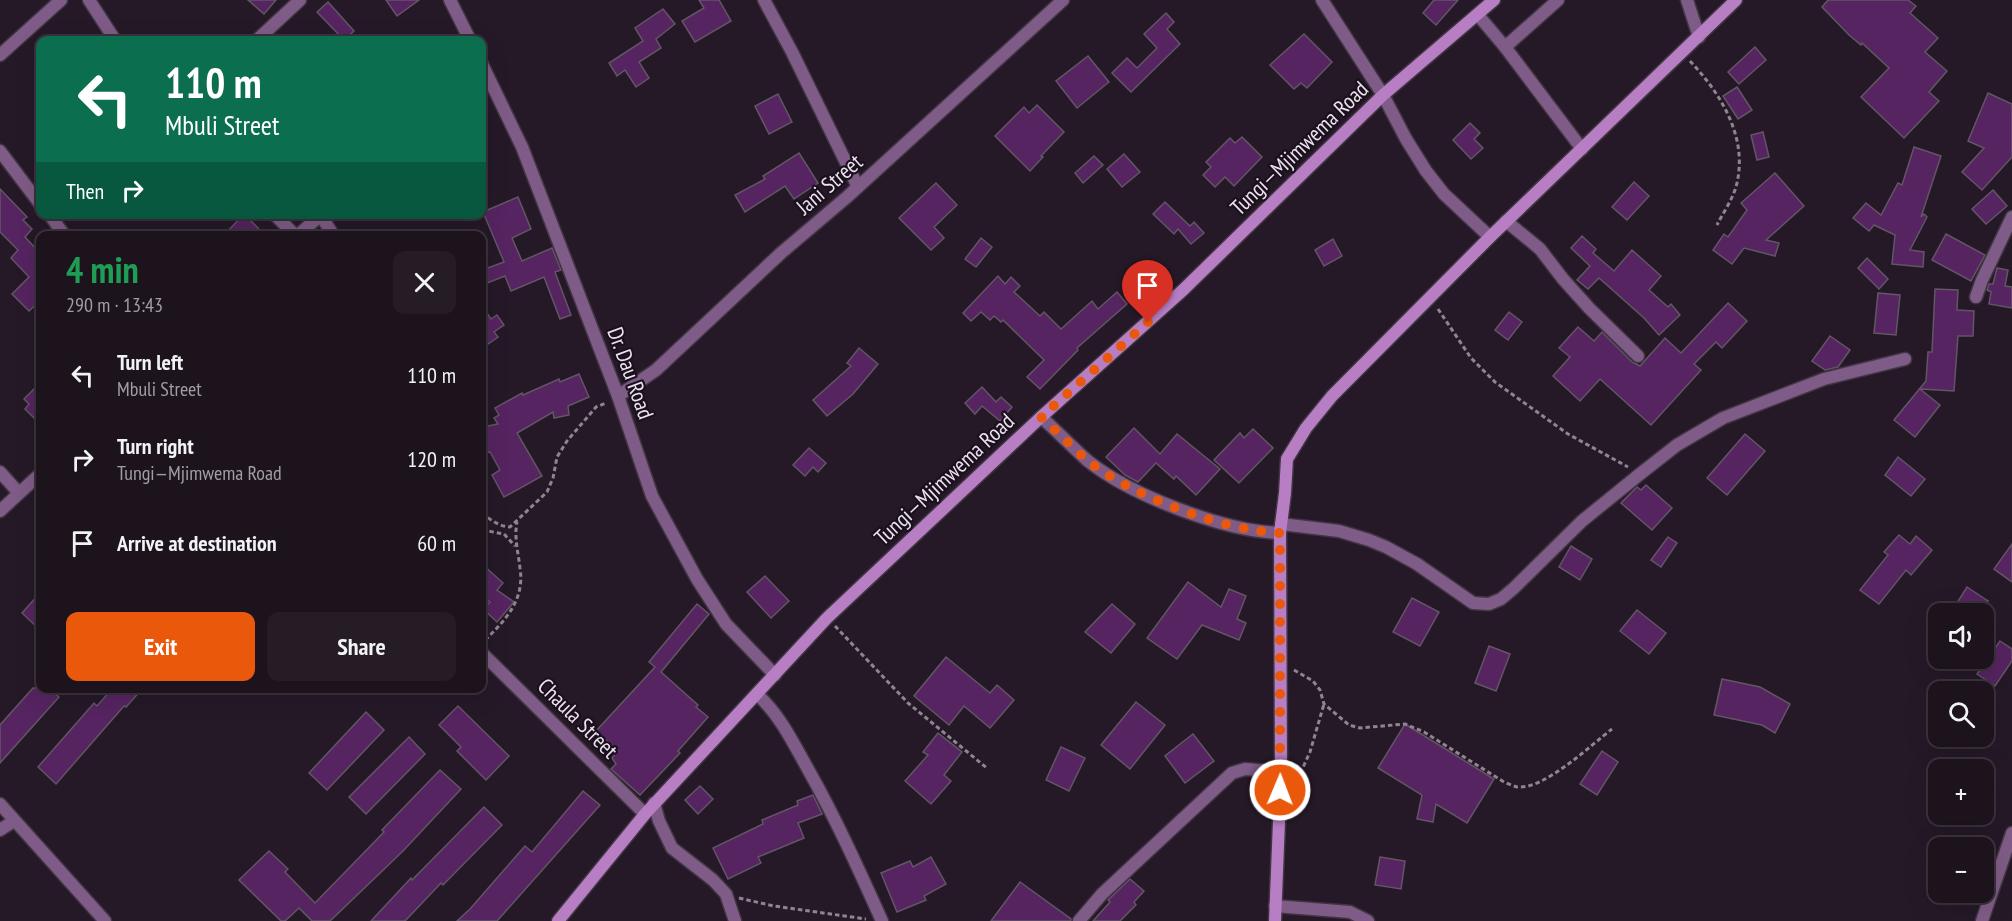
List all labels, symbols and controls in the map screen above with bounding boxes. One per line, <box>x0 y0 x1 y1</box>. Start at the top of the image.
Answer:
text: 110 m <box>165 55 262 110</box>
icon: left <box>66 60 144 138</box>
street label: Tungi—Mjimwema Road <box>1224 75 1374 221</box>
text: Mbuli Street <box>165 108 279 142</box>
street label: Jani Street <box>789 148 868 221</box>
icon: right <box>116 174 149 207</box>
text: Then <box>66 177 104 205</box>
text: 4 min <box>66 246 139 293</box>
button: close <box>393 251 456 314</box>
pin <box>1122 260 1173 322</box>
icon: arrive <box>1131 269 1164 302</box>
text: 290 m · 13:43 <box>66 292 163 318</box>
street label: Dr. Dau Road <box>601 323 661 423</box>
text: Turn left <box>117 348 183 376</box>
icon: left <box>66 359 99 392</box>
text: 110 m <box>407 361 456 389</box>
text: Mbuli Street <box>117 376 202 402</box>
street label: Tungi—Mjimwema Road <box>868 407 1020 551</box>
text: Turn right <box>117 432 194 460</box>
icon: right <box>66 443 99 476</box>
text: 120 m <box>407 445 456 473</box>
text: Tungi—Mjimwema Road <box>117 460 282 486</box>
icon: arrive <box>66 527 99 560</box>
text: Arrive at destination <box>117 529 277 557</box>
text: 60 m <box>417 529 456 557</box>
map controls <box>1928 603 1994 903</box>
button: sound <box>1928 603 1994 669</box>
button: Exit <box>66 612 255 681</box>
button: Share <box>267 612 456 681</box>
street label: Chaula Street <box>532 672 624 764</box>
button: search <box>1928 681 1994 747</box>
position arrow <box>1248 758 1312 822</box>
button: + <box>1928 759 1994 825</box>
button: − <box>1928 837 1994 903</box>

